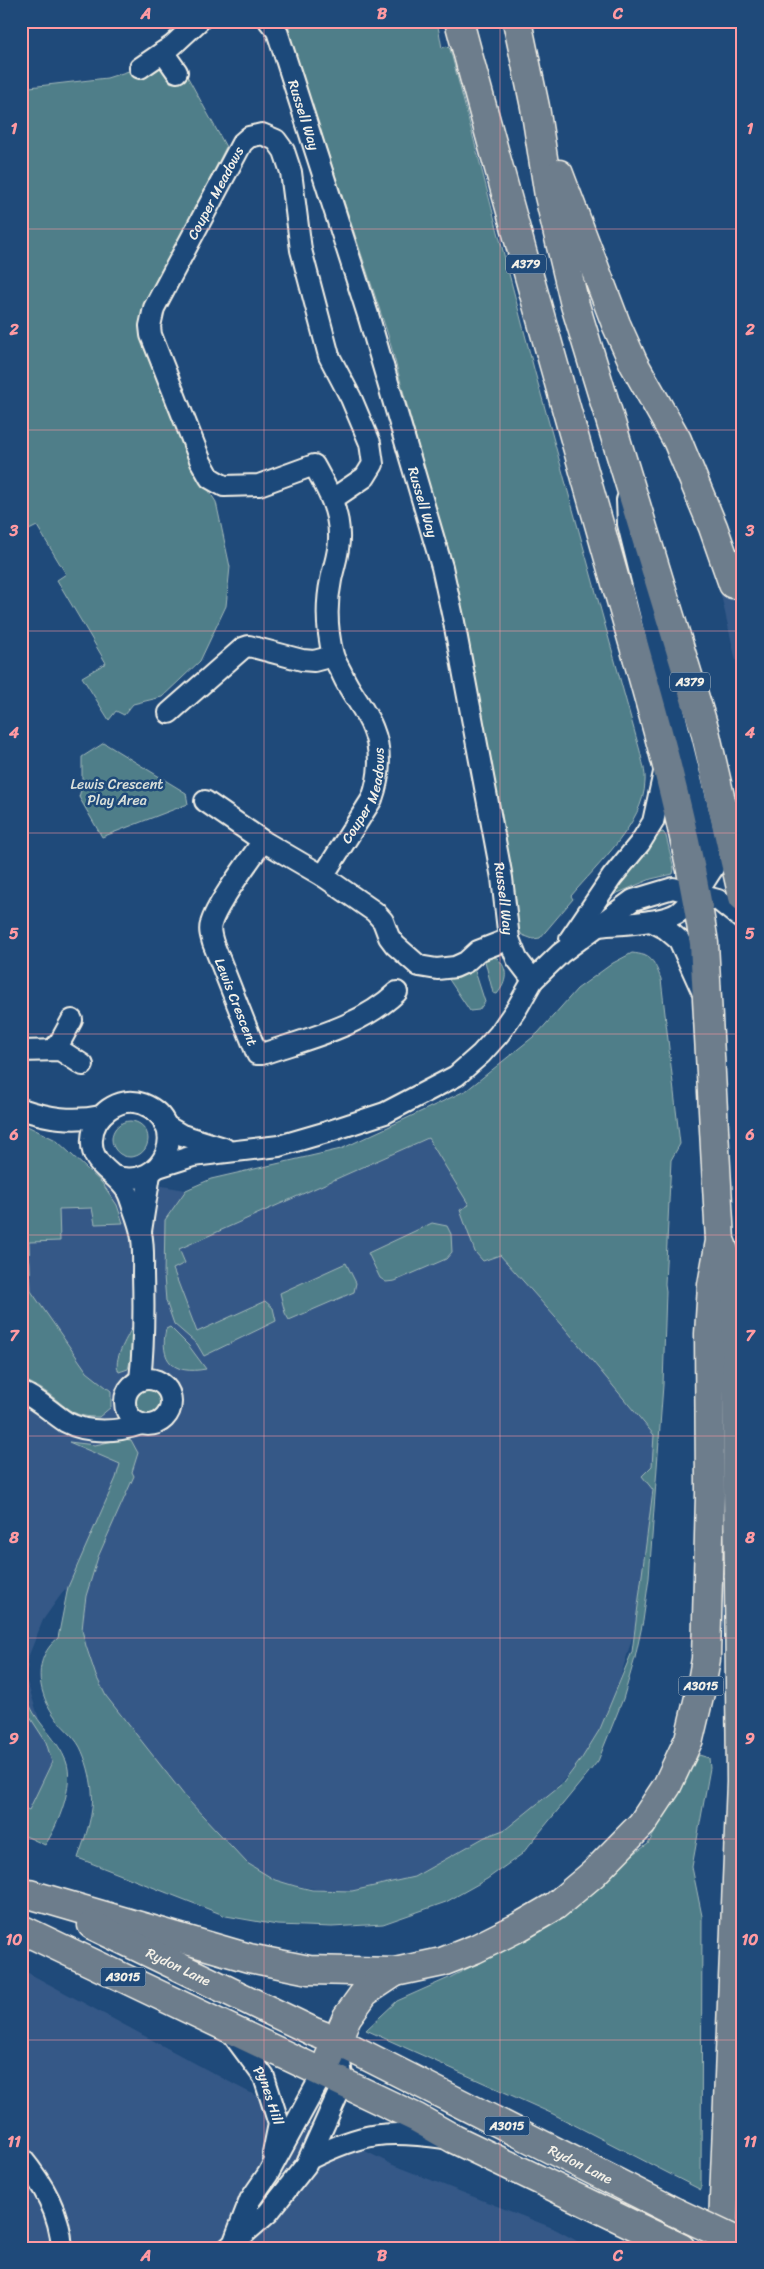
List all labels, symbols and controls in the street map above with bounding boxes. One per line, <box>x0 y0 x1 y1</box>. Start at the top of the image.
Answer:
text: A <box>140 0 151 28</box>
text: B <box>377 0 388 28</box>
text: C <box>612 0 624 28</box>
street label: Russell Way <box>280 77 327 154</box>
text: 1 <box>11 114 18 143</box>
text: 1 <box>747 114 754 143</box>
street label: Couper Meadows <box>180 141 251 245</box>
road number: A379 <box>506 254 546 274</box>
text: 2 <box>8 315 19 344</box>
text: 2 <box>744 315 755 344</box>
street label: Russell Way <box>400 464 445 541</box>
text: 3 <box>9 516 19 545</box>
text: 3 <box>745 516 755 545</box>
road number: A379 <box>670 672 710 692</box>
text: 4 <box>8 718 19 747</box>
text: 4 <box>744 718 755 747</box>
street label: Couper Meadows <box>335 746 392 849</box>
park label: Lewis Crescent Play Area <box>71 772 163 813</box>
street label: Russell Way <box>486 860 521 937</box>
text: 5 <box>9 919 19 948</box>
text: 5 <box>745 919 755 948</box>
street label: Lewis Crescent <box>207 954 265 1050</box>
text: 6 <box>8 1120 19 1149</box>
text: 6 <box>744 1120 755 1149</box>
text: 7 <box>9 1321 20 1350</box>
text: 7 <box>745 1321 756 1350</box>
text: 8 <box>8 1523 19 1552</box>
text: 8 <box>744 1523 755 1552</box>
road number: A3015 <box>678 1676 724 1695</box>
text: 9 <box>9 1724 19 1753</box>
text: 9 <box>745 1724 755 1753</box>
text: 10 <box>6 1925 22 1954</box>
text: 10 <box>742 1925 758 1954</box>
street label: Rydon Lane <box>142 1941 215 1994</box>
road number: A3015 <box>100 1968 146 1986</box>
street label: Pynes Hill <box>246 2060 291 2129</box>
road number: A3015 <box>484 2116 530 2136</box>
text: 11 <box>7 2127 21 2156</box>
text: 11 <box>743 2127 757 2156</box>
street label: Rydon Lane <box>544 2138 617 2192</box>
text: A <box>140 2241 151 2269</box>
text: B <box>377 2241 388 2269</box>
text: C <box>612 2241 624 2269</box>

